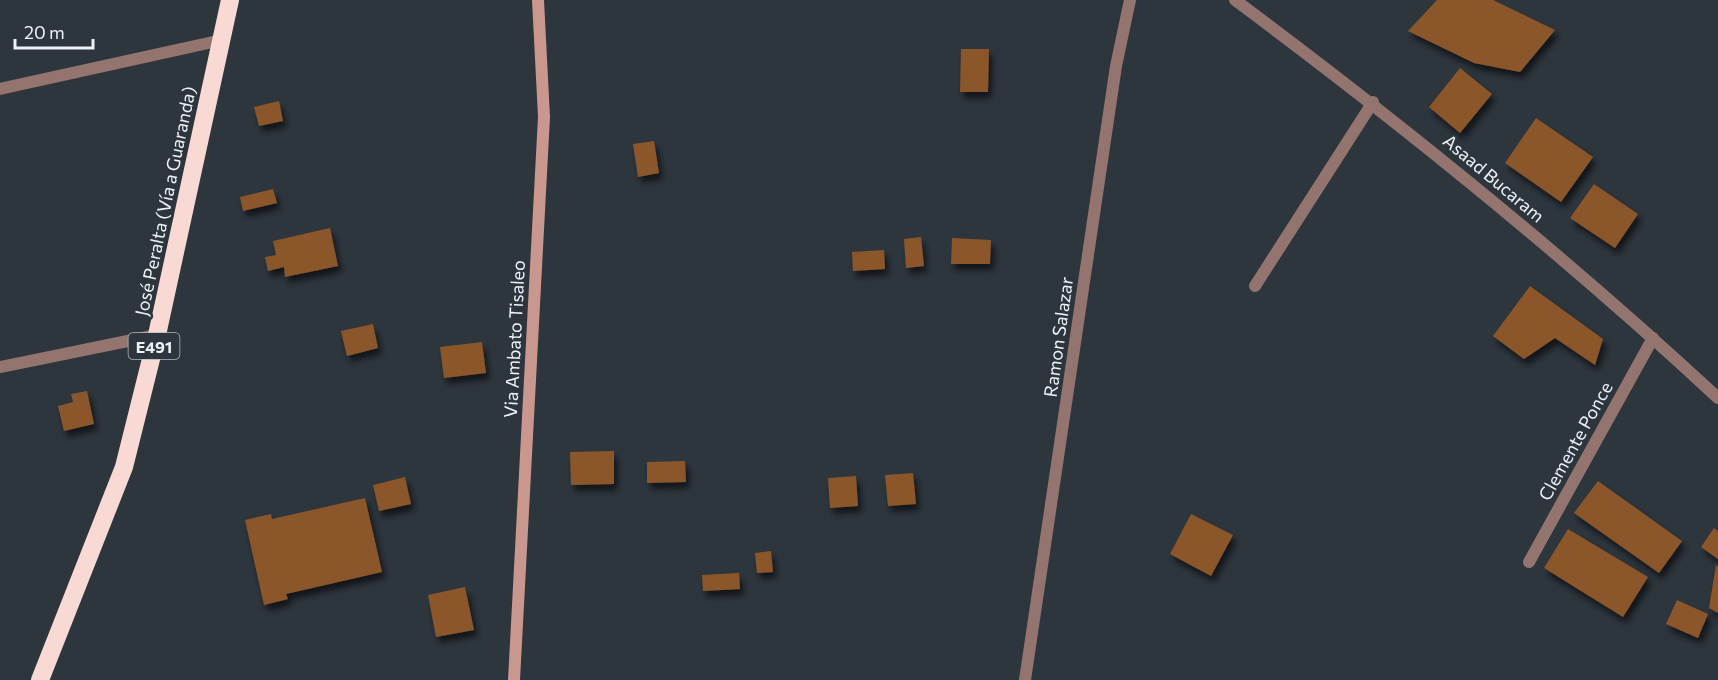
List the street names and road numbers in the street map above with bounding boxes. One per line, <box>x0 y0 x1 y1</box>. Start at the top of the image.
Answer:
street label: José Peralta (Vía a Guaranda) <box>130 84 200 318</box>
street label: Asaad Bucaram <box>1439 129 1549 227</box>
street label: Via Ambato Tisaleo <box>499 259 529 419</box>
street label: Ramon Salazar <box>1039 275 1077 399</box>
road number: E491 <box>128 333 180 359</box>
street label: Clemente Ponce <box>1533 378 1617 504</box>

